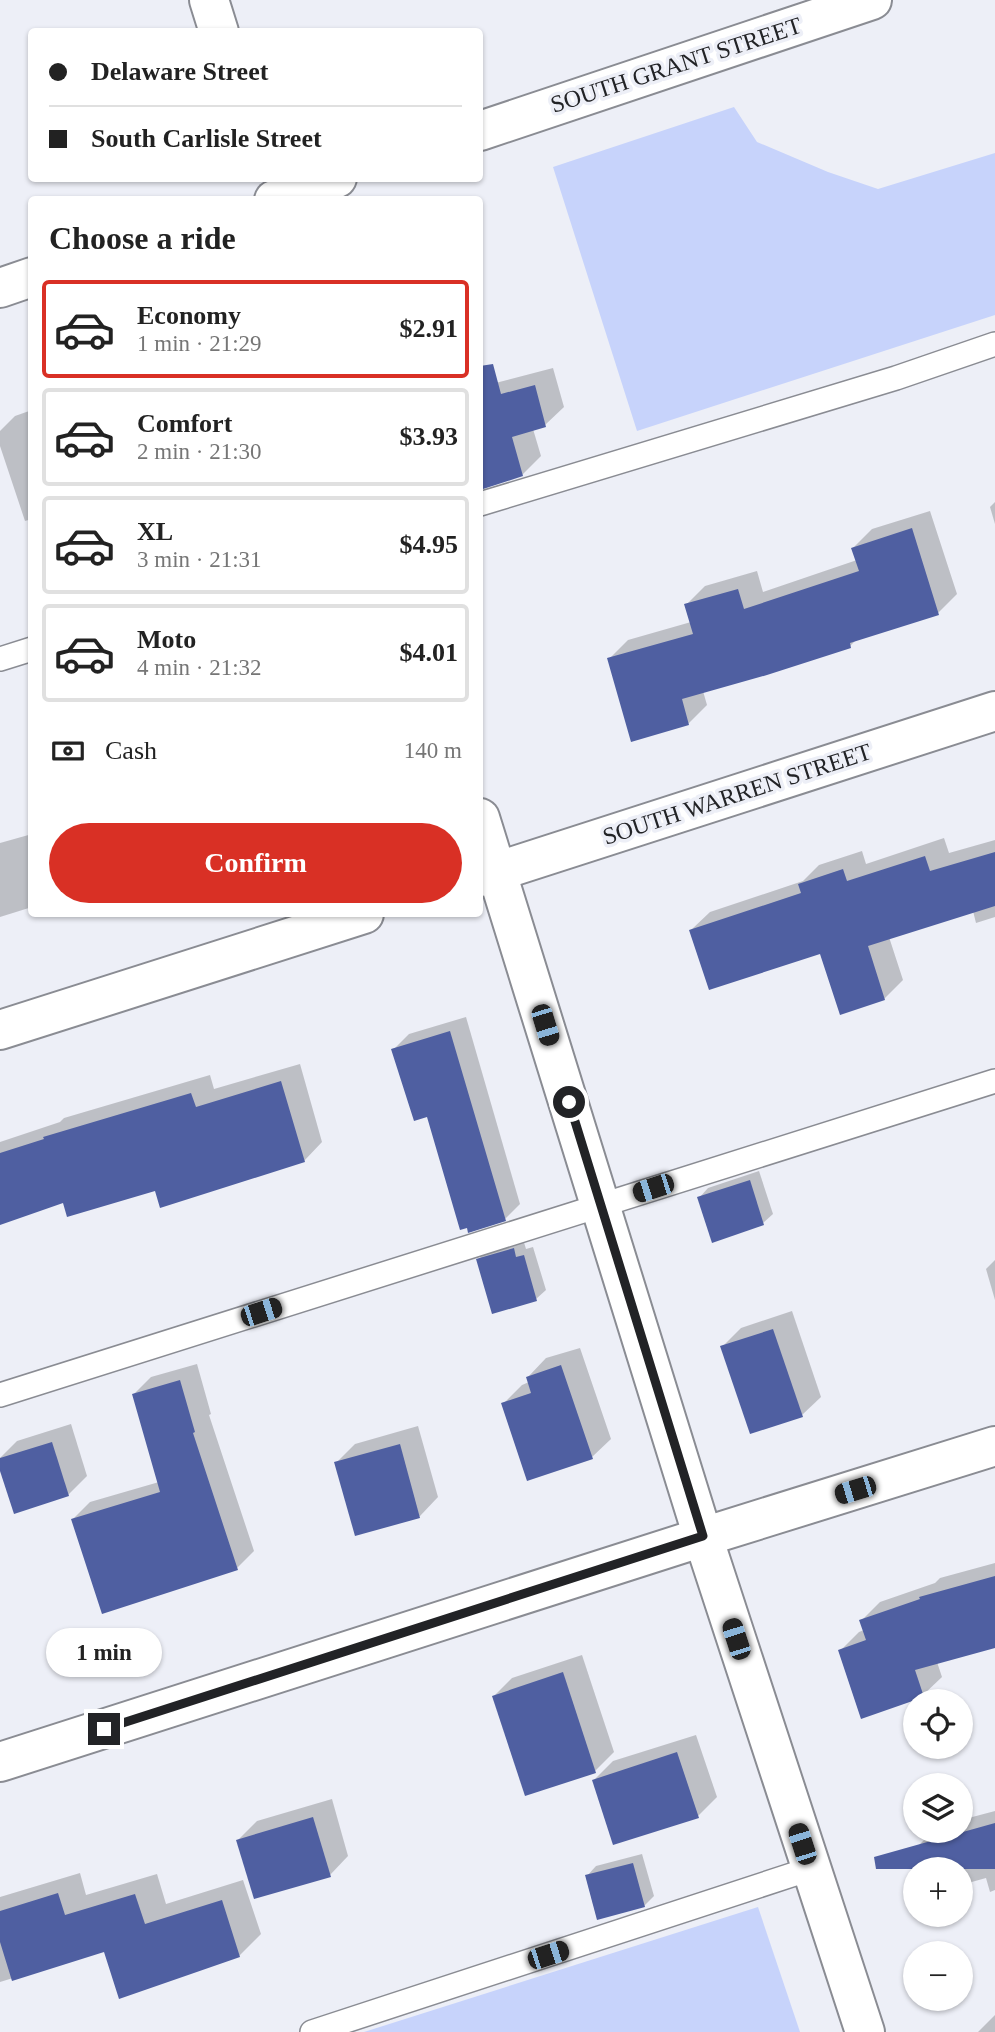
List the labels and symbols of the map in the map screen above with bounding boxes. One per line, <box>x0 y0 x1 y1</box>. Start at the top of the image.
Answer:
street label: SOUTH GRANT STREET <box>547 12 805 118</box>
street label: SOUTH WARREN STREET <box>599 738 875 850</box>
car <box>529 1002 562 1048</box>
route start <box>553 1086 585 1118</box>
car <box>630 1172 677 1204</box>
car <box>238 1296 285 1328</box>
car <box>832 1474 879 1506</box>
car <box>720 1616 753 1662</box>
callout: 1 min <box>46 1628 162 1676</box>
route end <box>88 1713 120 1745</box>
car <box>786 1821 819 1867</box>
car <box>525 1939 572 1971</box>

